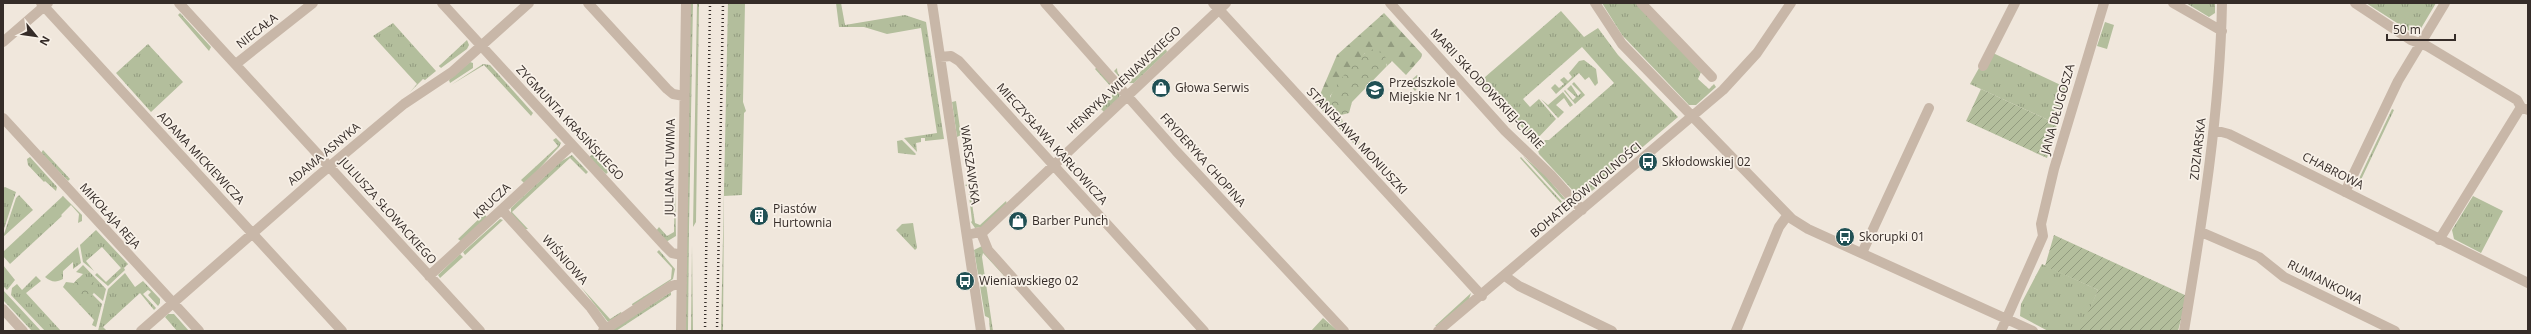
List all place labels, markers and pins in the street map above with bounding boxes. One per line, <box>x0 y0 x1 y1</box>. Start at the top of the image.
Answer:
place label: Przedszkole Miejskie Nr 1 <box>1389 74 1461 105</box>
shop icon: Głowa Serwis <box>1150 77 1172 99</box>
place label: Głowa Serwis <box>1175 79 1250 96</box>
school or university icon: Przedszkole Miejskie Nr 1 <box>1364 79 1386 101</box>
bus stop icon: Skłodowskiej 02 <box>1637 151 1659 173</box>
place label: Skłodowskiej 02 <box>1662 153 1751 170</box>
place label: Piastów Hurtownia <box>773 200 832 231</box>
building icon: Piastów Hurtownia <box>748 205 770 227</box>
shop icon: Barber Punch <box>1007 210 1029 232</box>
place label: Barber Punch <box>1032 212 1108 229</box>
bus stop icon: Skorupki 01 <box>1834 226 1856 248</box>
place label: Skorupki 01 <box>1859 228 1925 245</box>
bus stop icon: Wieniawskiego 02 <box>954 270 976 292</box>
place label: Wieniawskiego 02 <box>979 272 1079 289</box>

